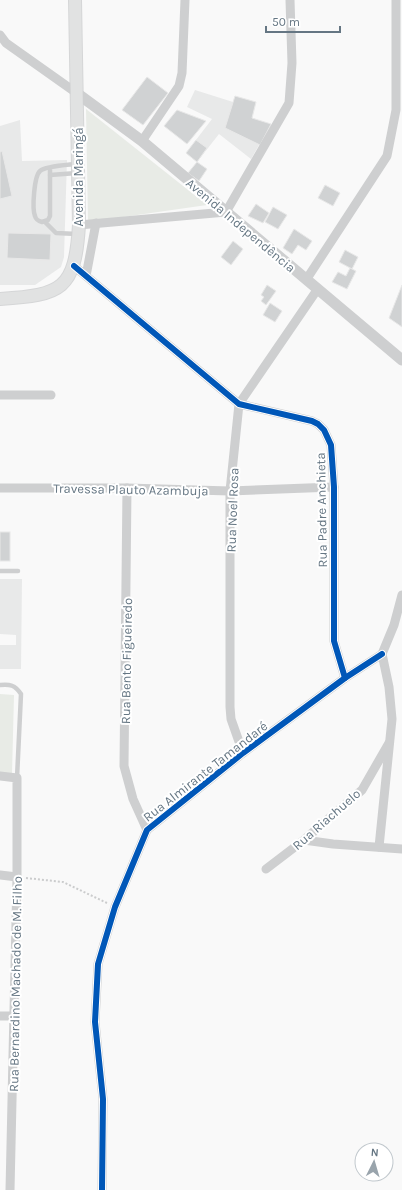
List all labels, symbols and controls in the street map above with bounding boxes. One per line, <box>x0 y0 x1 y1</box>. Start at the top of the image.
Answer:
scale bar <box>266 8 340 34</box>
text: 50 m <box>272 15 300 29</box>
street label: Avenida Maringá <box>71 127 86 227</box>
street label: Avenida Independência <box>183 175 298 275</box>
street label: Rua Padre Anchieta <box>313 452 330 568</box>
street label: Rua Noel Rosa <box>224 468 241 553</box>
street label: Travessa Plauto Azambuja <box>53 481 209 498</box>
street label: Rua Bento Figueiredo <box>118 598 135 724</box>
street label: Rua Almirante Tamandaré <box>140 718 271 825</box>
street label: Rua Riachuelo <box>289 786 363 853</box>
street label: Rua Bernardino Machado de M. Filho <box>6 876 25 1092</box>
north arrow <box>354 1142 394 1182</box>
text: N <box>370 1146 379 1159</box>

